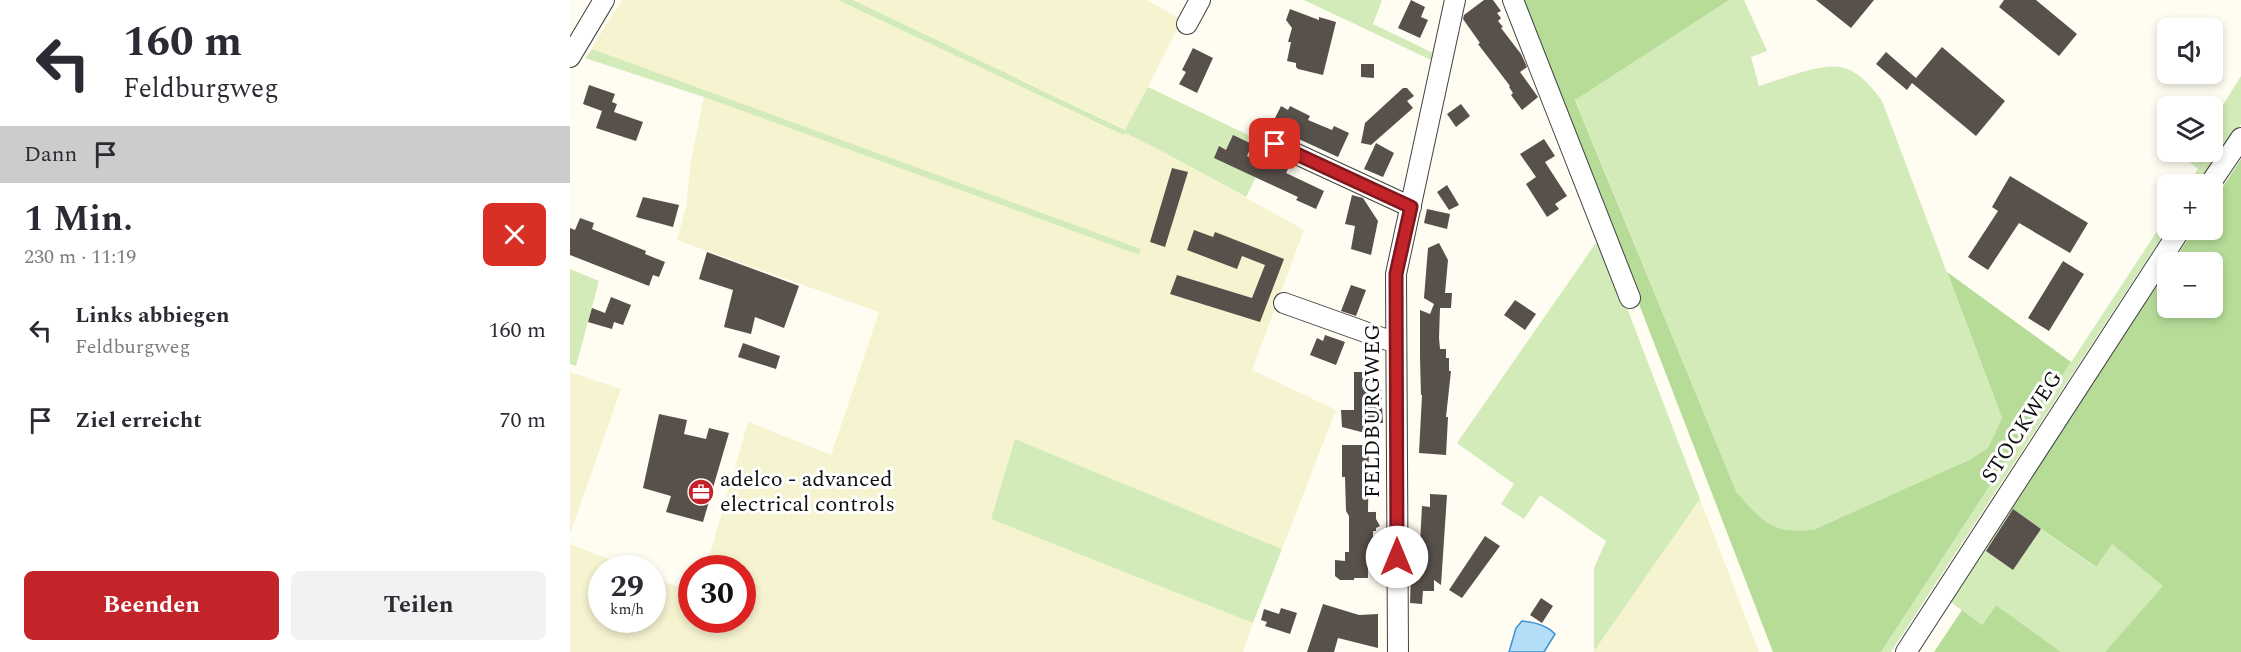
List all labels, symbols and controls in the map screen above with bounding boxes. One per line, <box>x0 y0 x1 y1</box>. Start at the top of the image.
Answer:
text: 160 m <box>123 11 242 74</box>
map controls <box>2157 18 2223 318</box>
button: sound <box>2157 18 2223 84</box>
icon: left <box>24 24 102 102</box>
text: Feldburgweg <box>123 68 279 110</box>
button: layers <box>2157 96 2223 162</box>
pin <box>1249 118 1300 169</box>
icon: arrive <box>1258 127 1291 160</box>
text: Dann <box>24 138 77 171</box>
icon: arrive <box>89 138 122 171</box>
button: + <box>2157 174 2223 240</box>
text: 1 Min. <box>24 192 133 247</box>
button: close <box>483 203 546 266</box>
text: 230 m · 11:19 <box>24 242 136 272</box>
button: − <box>2157 252 2223 318</box>
text: Links abbiegen <box>75 299 230 332</box>
icon: left <box>24 314 57 347</box>
text: 160 m <box>489 314 546 347</box>
street label: FELDBURGWEG <box>1356 324 1389 498</box>
text: Feldburgweg <box>75 332 190 362</box>
street label: STOCKWEG <box>1973 364 2071 490</box>
icon: arrive <box>24 404 57 437</box>
text: Ziel erreicht <box>75 404 202 437</box>
text: 70 m <box>500 404 546 437</box>
place label: adelco - advanced electrical controls <box>720 463 895 521</box>
office icon: adelco - advanced electrical controls <box>686 477 716 507</box>
position arrow <box>1365 525 1429 589</box>
speed limit sign: 30 <box>678 555 756 633</box>
text: 29 <box>610 564 644 610</box>
button: Beenden <box>24 571 279 640</box>
button: Teilen <box>291 571 546 640</box>
text: km/h <box>610 598 644 621</box>

